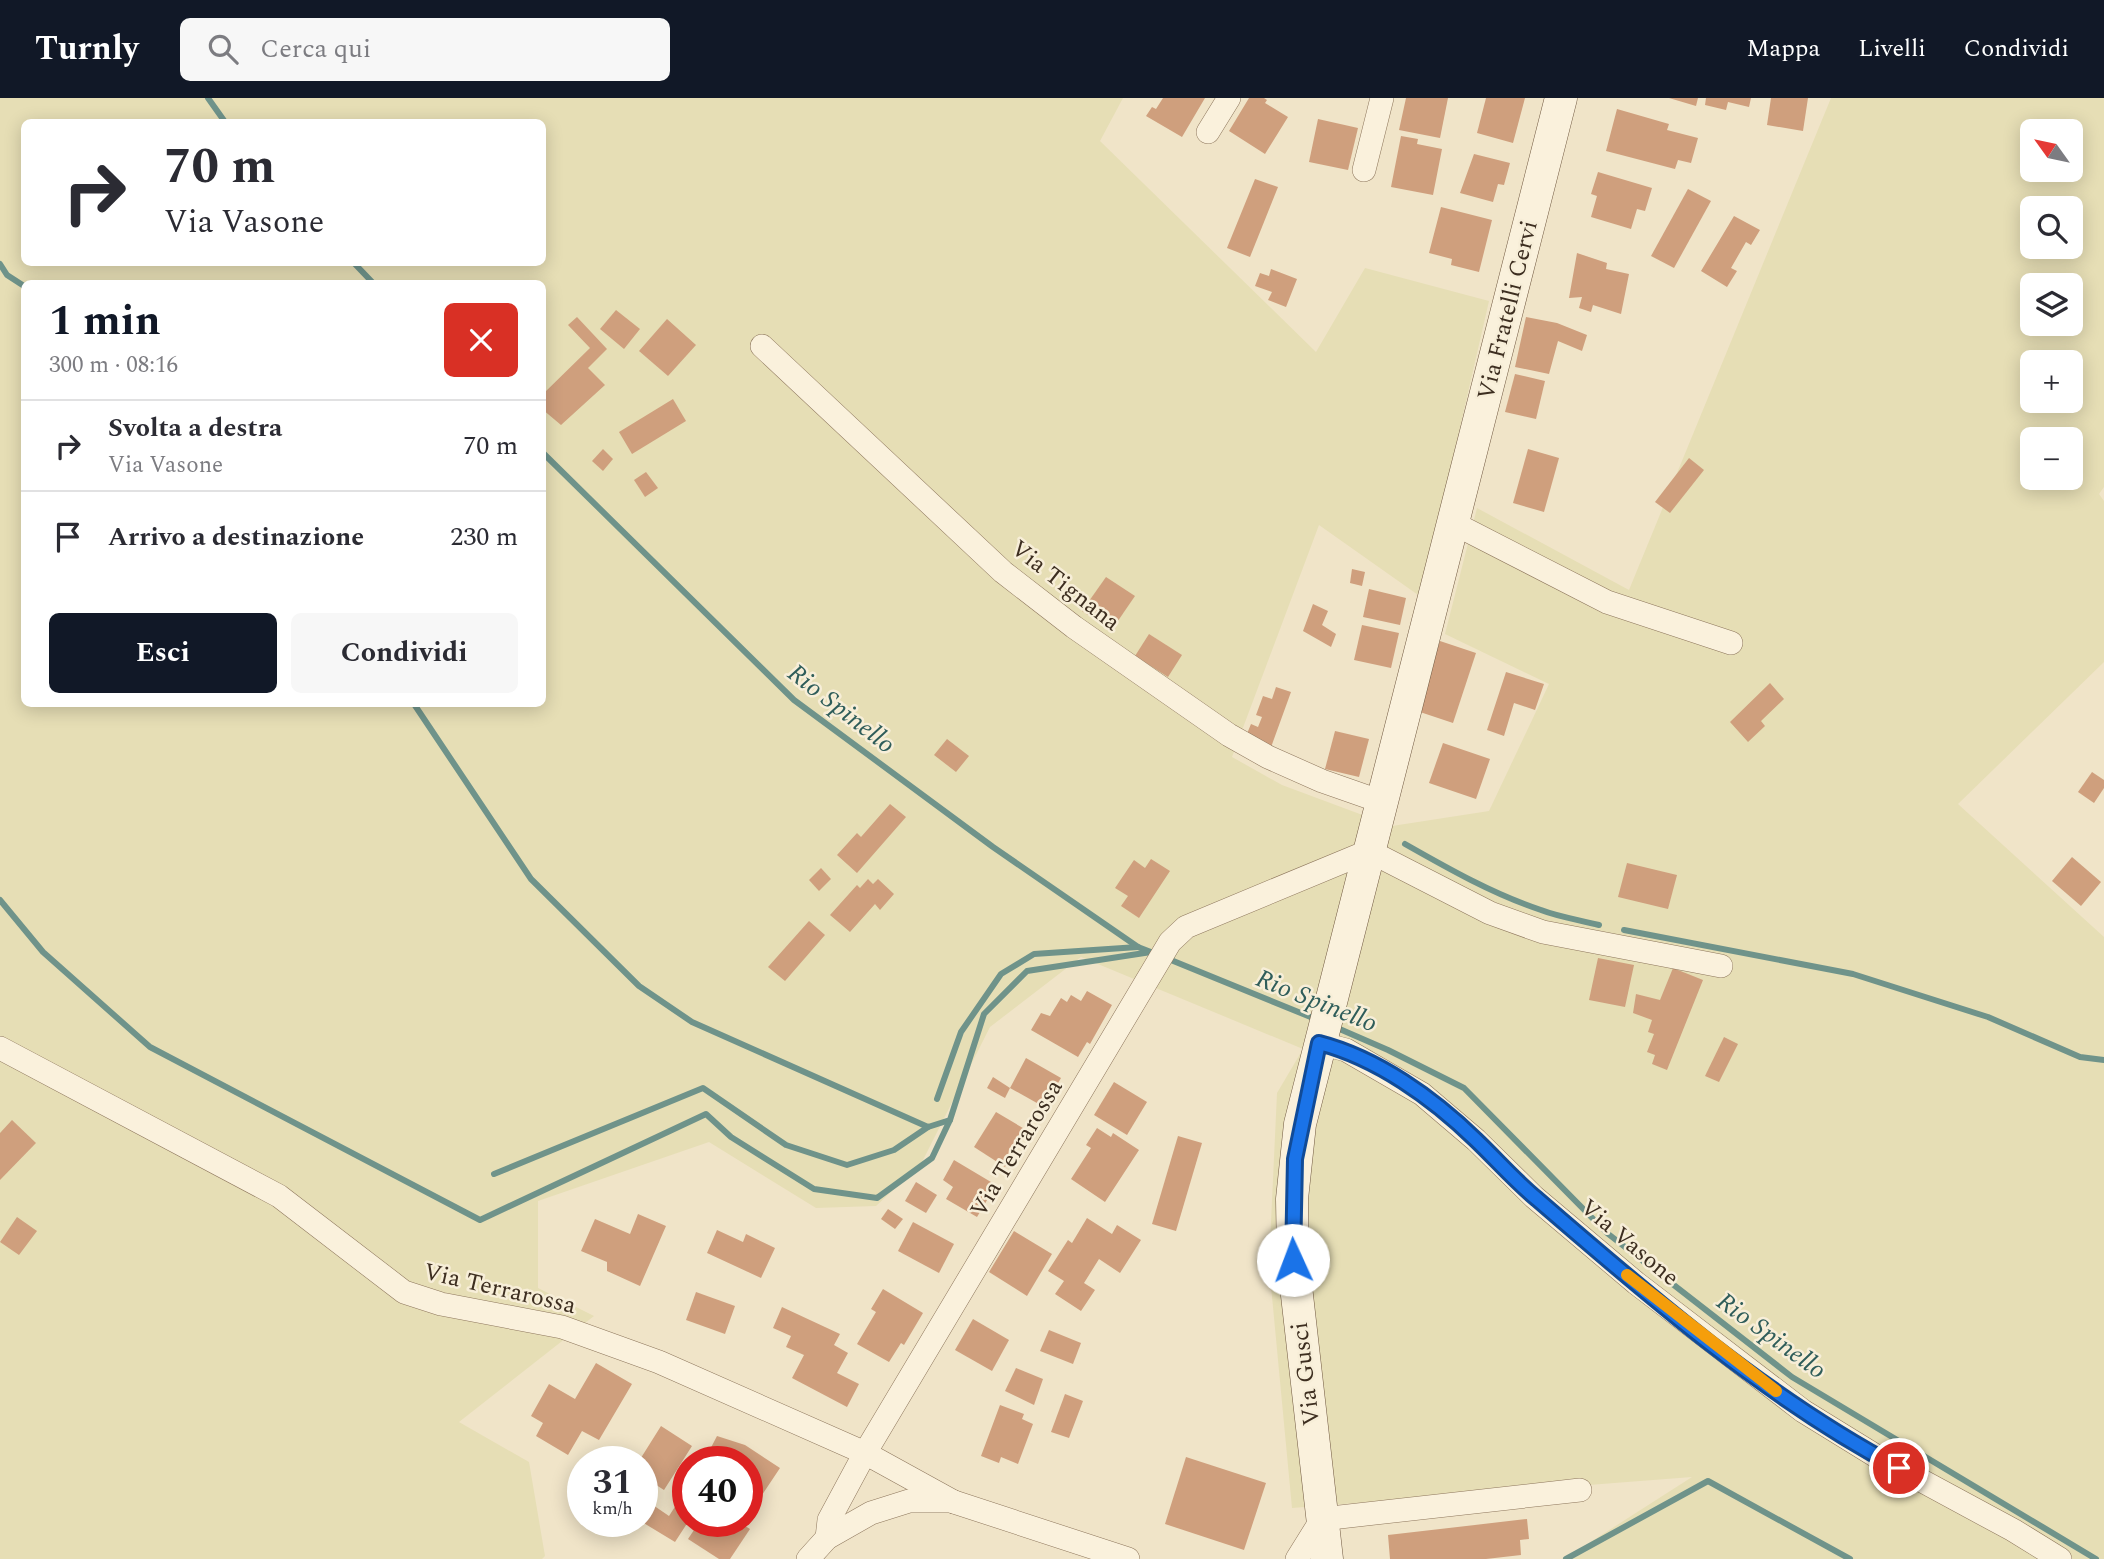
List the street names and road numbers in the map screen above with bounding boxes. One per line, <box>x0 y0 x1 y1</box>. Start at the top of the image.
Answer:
street label: Via Fratelli Cervi <box>1468 217 1548 404</box>
street label: Via Tignana <box>1003 531 1128 640</box>
street label: Via Terrarossa <box>961 1072 1072 1224</box>
street label: Via Vasone <box>1572 1190 1687 1295</box>
street label: Via Terrarossa <box>420 1254 580 1324</box>
street label: Via Gusci <box>1282 1320 1330 1428</box>

